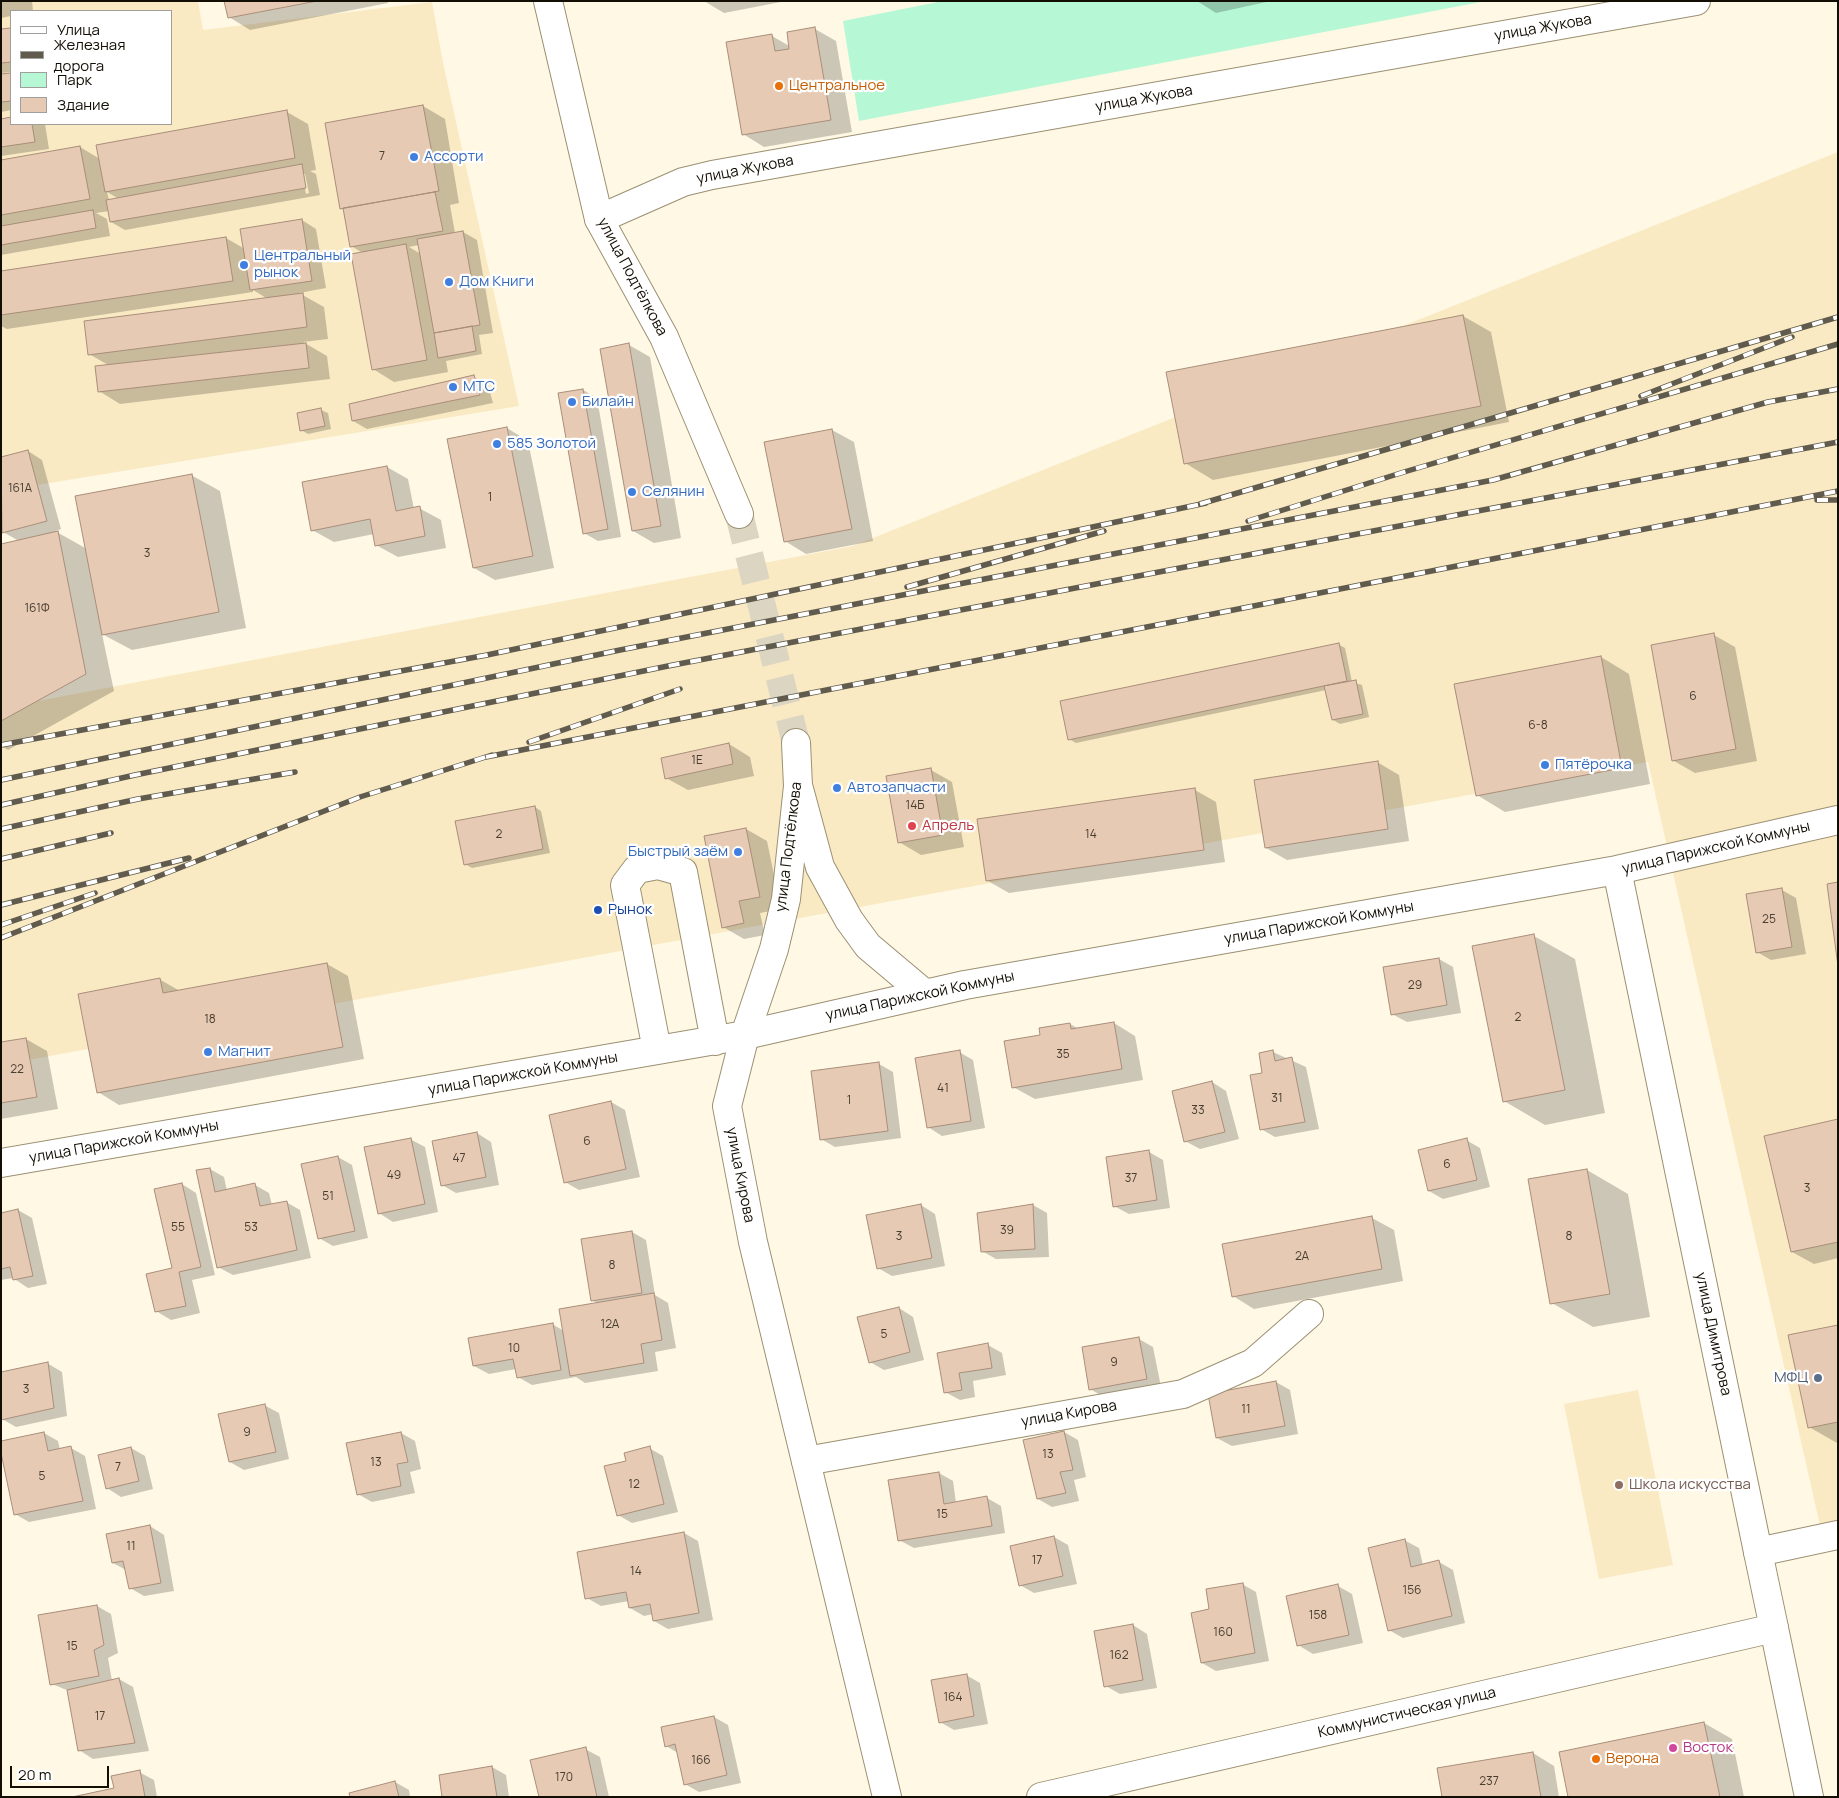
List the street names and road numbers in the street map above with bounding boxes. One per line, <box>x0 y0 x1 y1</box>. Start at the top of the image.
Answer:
street label: улица Жукова <box>1493 11 1593 45</box>
street label: улица Жукова <box>1094 82 1194 116</box>
street label: улица Жукова <box>695 152 795 188</box>
street label: улица Подтёлкова <box>593 215 671 339</box>
street label: улица Подтёлкова <box>772 781 806 913</box>
street label: улица Парижской Коммуны <box>1620 818 1812 878</box>
street label: улица Парижской Коммуны <box>1223 897 1415 949</box>
street label: улица Парижской Коммуны <box>824 967 1016 1025</box>
street label: улица Парижской Коммуны <box>427 1048 619 1100</box>
street label: улица Парижской Коммуны <box>28 1116 220 1168</box>
street label: улица Кирова <box>722 1126 758 1224</box>
street label: улица Димитрова <box>1691 1271 1735 1397</box>
street label: улица Кирова <box>1020 1397 1118 1431</box>
street label: Коммунистическая улица <box>1316 1684 1498 1742</box>

